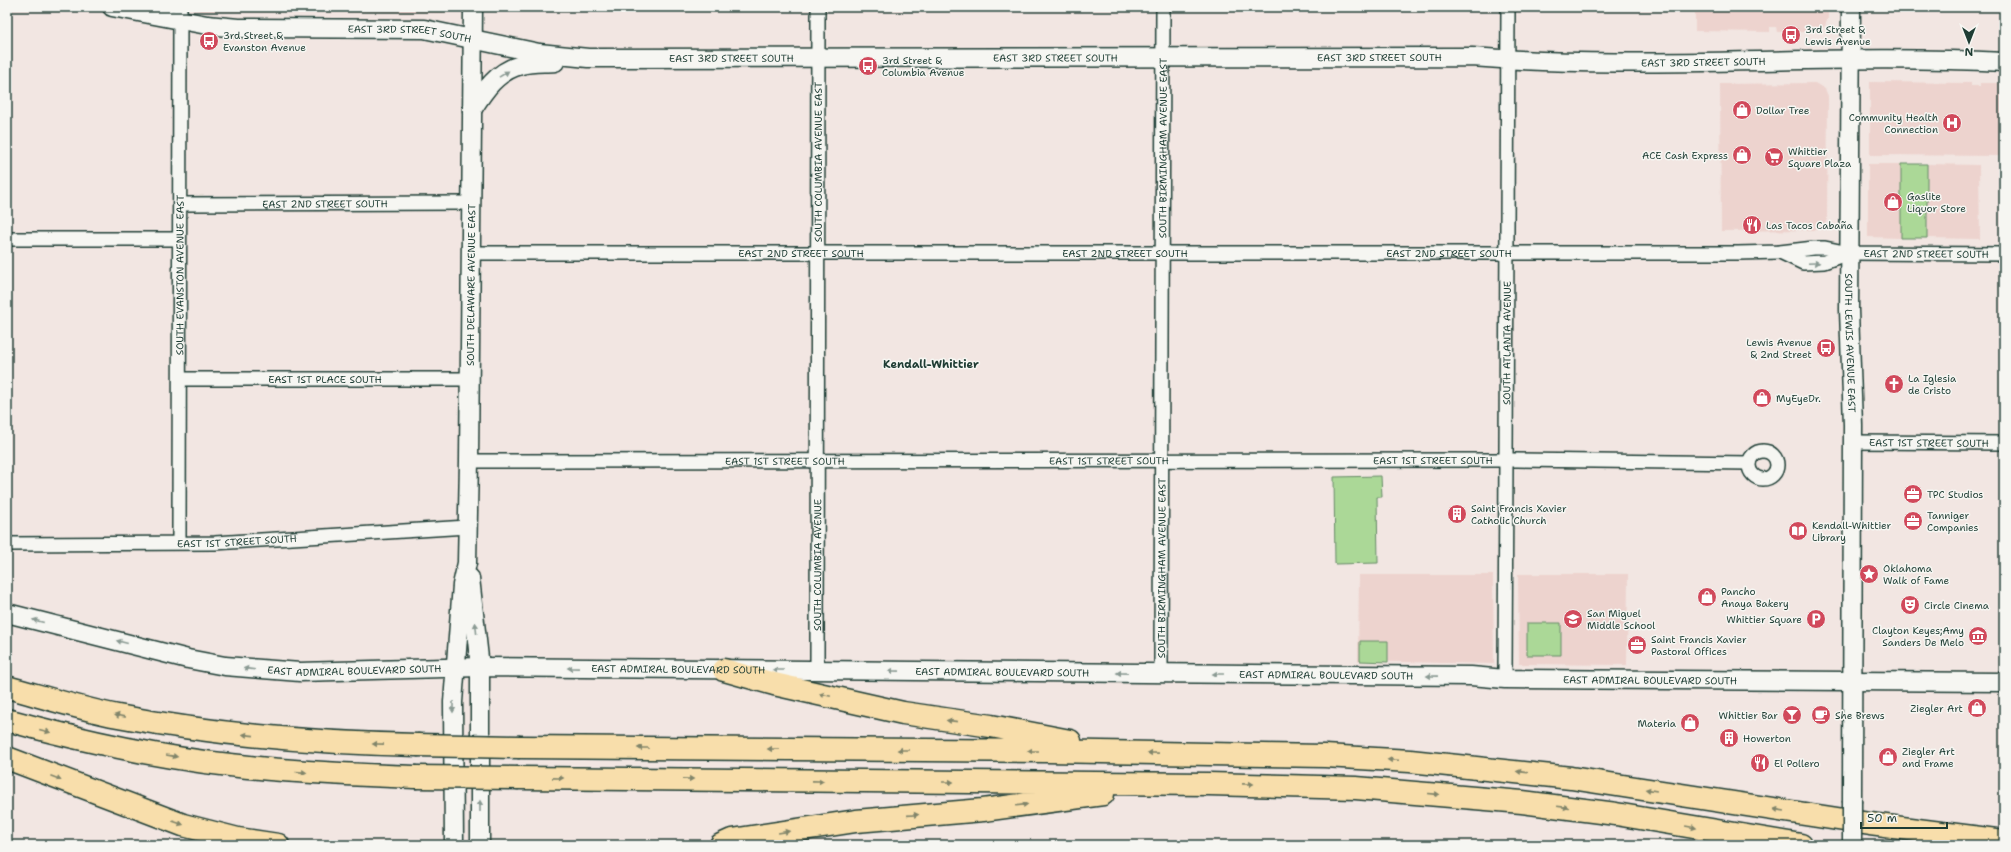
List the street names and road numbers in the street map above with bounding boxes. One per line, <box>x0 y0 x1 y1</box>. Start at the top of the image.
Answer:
street label: EAST 3RD STREET SOUTH <box>348 22 473 45</box>
street label: EAST 3RD STREET SOUTH <box>669 51 794 64</box>
street label: EAST 3RD STREET SOUTH <box>993 51 1118 64</box>
street label: EAST 3RD STREET SOUTH <box>1317 51 1442 64</box>
street label: EAST 3RD STREET SOUTH <box>1641 54 1766 69</box>
street label: SOUTH BIRMINGHAM AVENUE EAST <box>1156 58 1169 238</box>
street label: SOUTH COLUMBIA AVENUE EAST <box>811 82 824 242</box>
street label: SOUTH EVANSTON AVENUE EAST <box>173 195 186 355</box>
street label: EAST 2ND STREET SOUTH <box>262 197 388 210</box>
street label: SOUTH DELAWARE AVENUE EAST <box>463 204 478 366</box>
street label: EAST 2ND STREET SOUTH <box>738 247 864 260</box>
street label: EAST 2ND STREET SOUTH <box>1062 247 1188 260</box>
street label: EAST 2ND STREET SOUTH <box>1386 247 1512 260</box>
street label: EAST 2ND STREET SOUTH <box>1863 247 1989 260</box>
street label: SOUTH LEWIS AVENUE EAST <box>1842 273 1859 413</box>
street label: SOUTH ATLANTA AVENUE <box>1500 281 1513 405</box>
street label: EAST 1ST PLACE SOUTH <box>268 373 382 386</box>
street label: EAST 1ST STREET SOUTH <box>1869 436 1989 449</box>
street label: EAST 1ST STREET SOUTH <box>725 454 845 467</box>
street label: EAST 1ST STREET SOUTH <box>1049 454 1169 467</box>
street label: EAST 1ST STREET SOUTH <box>1373 454 1493 467</box>
street label: SOUTH BIRMINGHAM AVENUE EAST <box>1155 478 1168 658</box>
street label: SOUTH COLUMBIA AVENUE <box>811 499 824 631</box>
street label: EAST 1ST STREET SOUTH <box>177 531 297 550</box>
street label: EAST ADMIRAL BOULEVARD SOUTH <box>267 662 442 679</box>
street label: EAST ADMIRAL BOULEVARD SOUTH <box>591 662 765 676</box>
street label: EAST ADMIRAL BOULEVARD SOUTH <box>915 664 1089 679</box>
street label: EAST ADMIRAL BOULEVARD SOUTH <box>1239 667 1413 682</box>
street label: EAST ADMIRAL BOULEVARD SOUTH <box>1563 673 1737 687</box>

